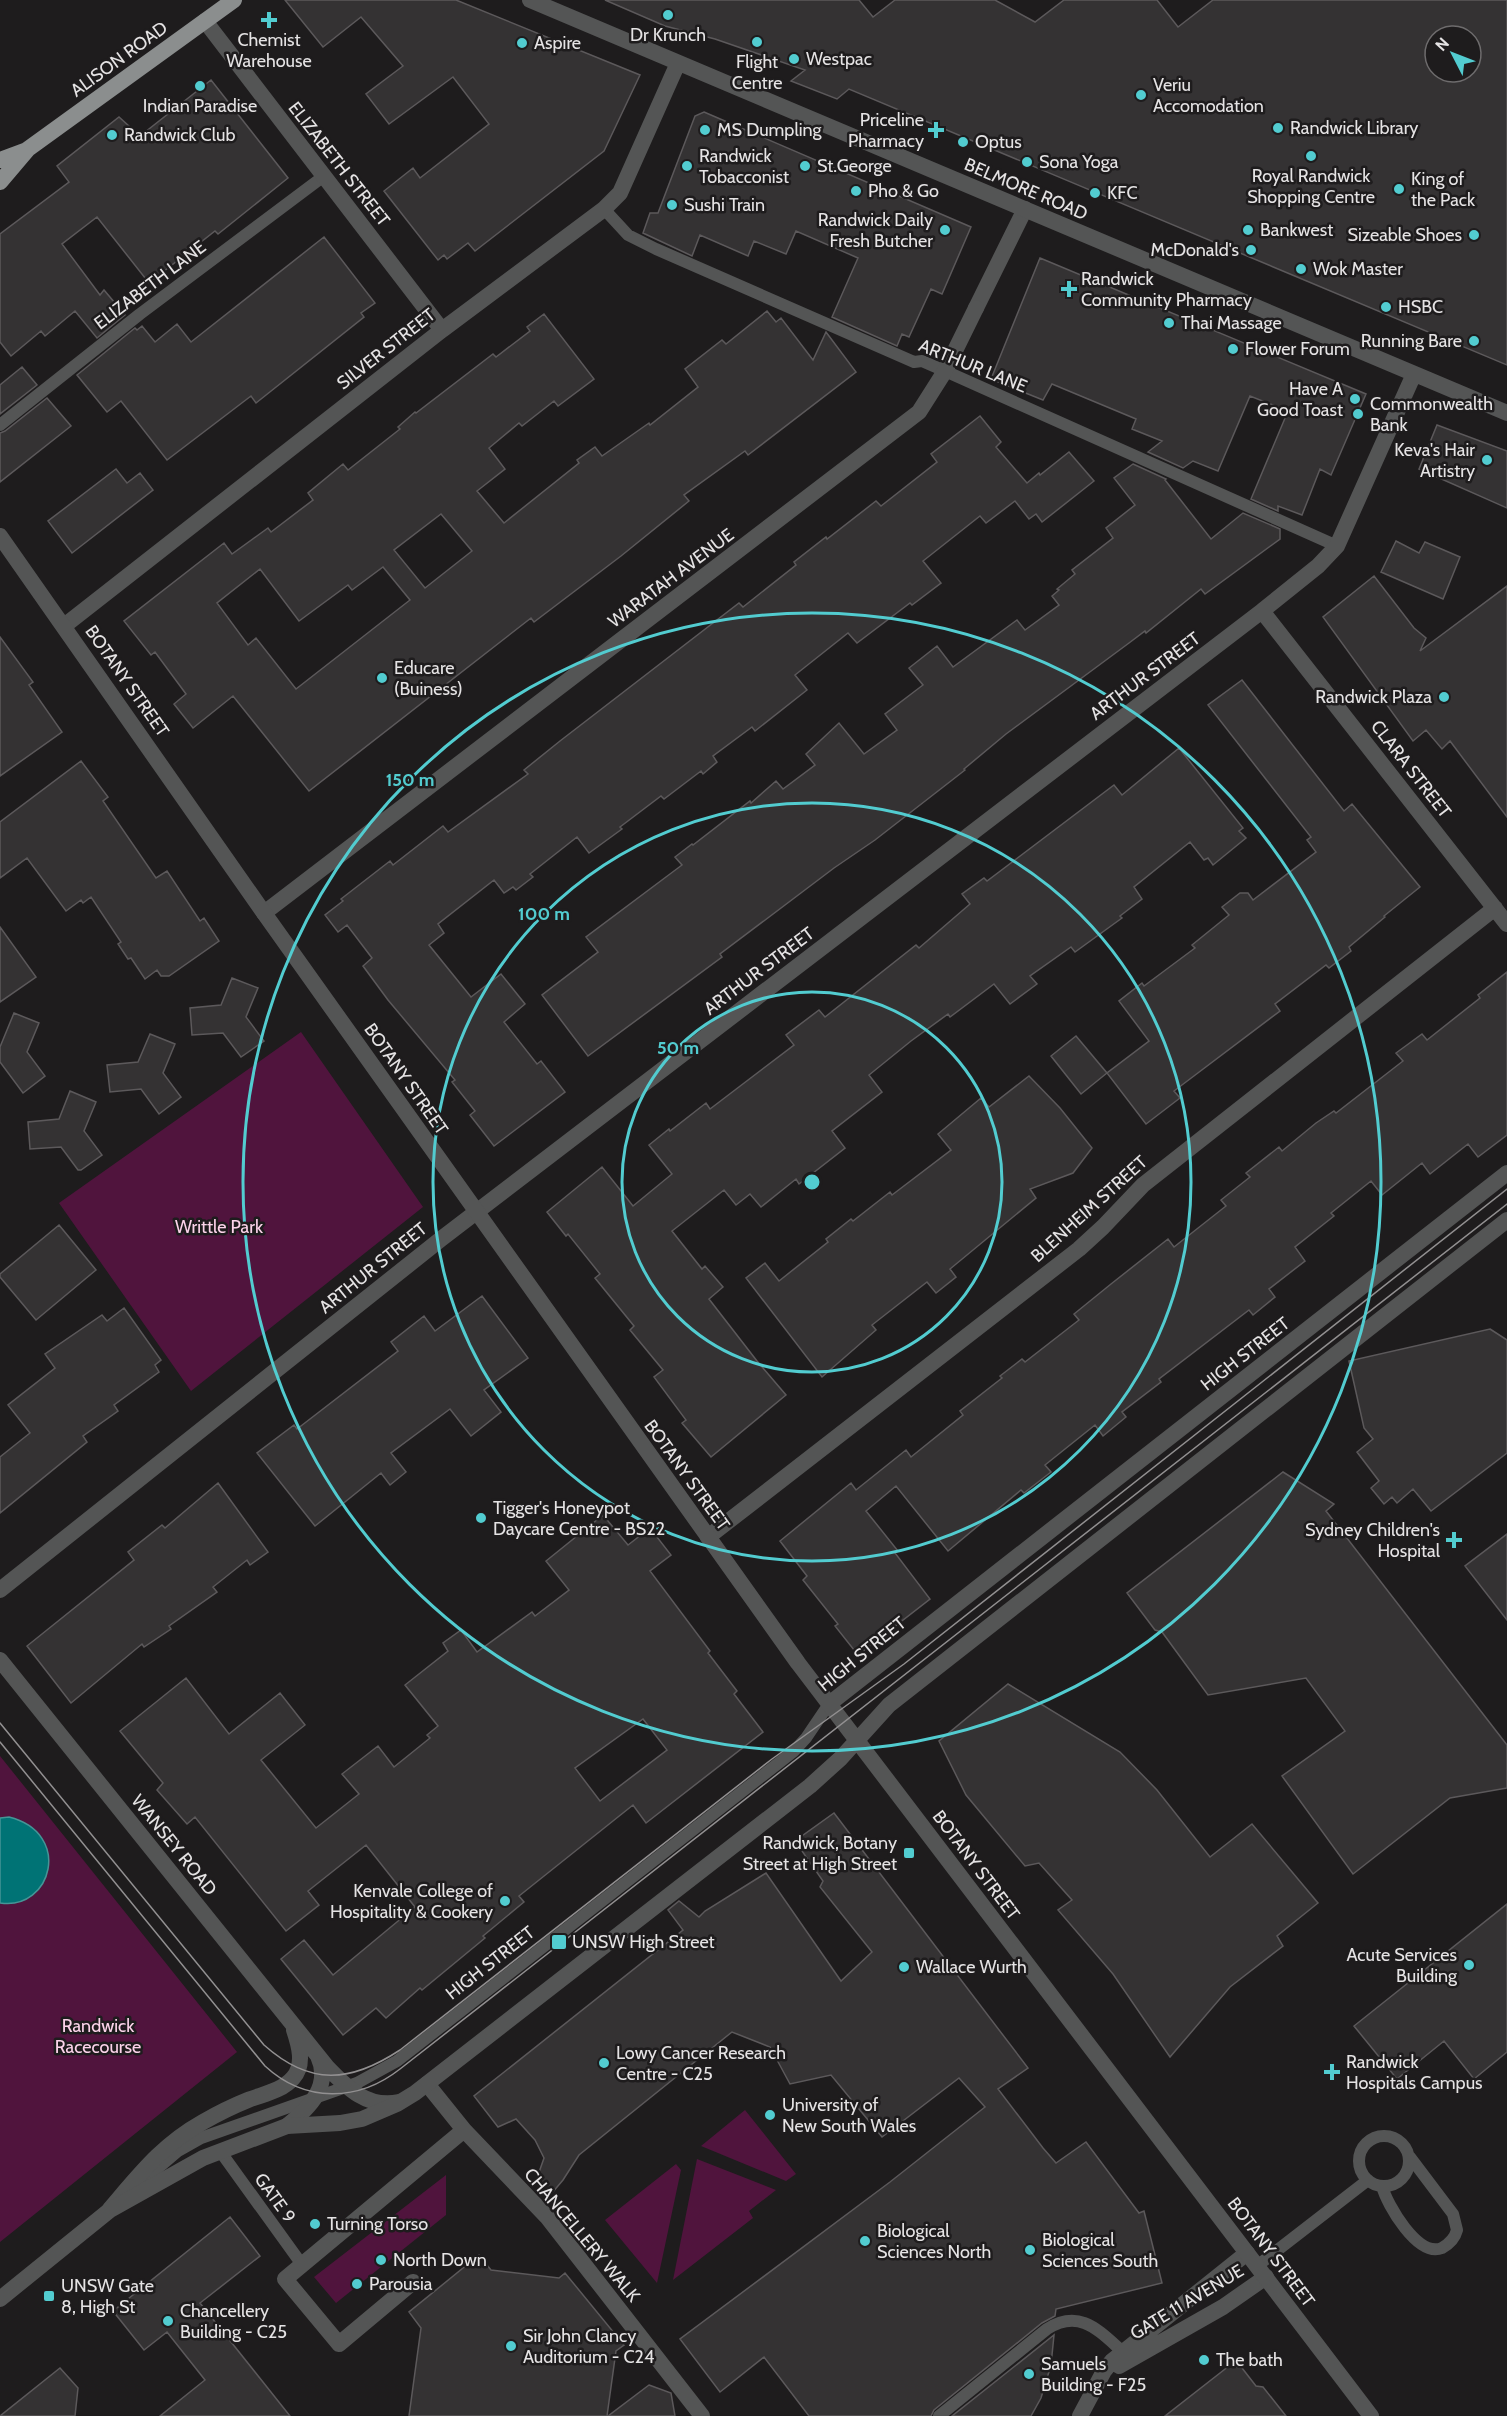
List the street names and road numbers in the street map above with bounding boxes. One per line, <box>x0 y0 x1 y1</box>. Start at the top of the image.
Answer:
street label: ALISON ROAD <box>66 16 172 102</box>
street label: ELIZABETH STREET <box>284 97 395 231</box>
street label: BELMORE ROAD <box>961 153 1091 225</box>
street label: ELIZABETH LANE <box>90 236 210 334</box>
street label: SILVER STREET <box>332 304 440 394</box>
street label: ARTHUR LANE <box>916 334 1030 398</box>
street label: WARATAH AVENUE <box>604 524 738 632</box>
street label: BOTANY STREET <box>80 621 174 741</box>
street label: ARTHUR STREET <box>1085 627 1205 725</box>
street label: CLARA STREET <box>1366 716 1456 822</box>
street label: ARTHUR STREET <box>699 922 819 1020</box>
street label: BOTANY STREET <box>359 1019 453 1139</box>
street label: BLENHEIM STREET <box>1026 1151 1152 1267</box>
street label: ARTHUR STREET <box>315 1218 432 1318</box>
street label: HIGH STREET <box>1196 1312 1294 1396</box>
street label: BOTANY STREET <box>640 1415 735 1535</box>
street label: HIGH STREET <box>814 1612 911 1696</box>
street label: WANSEY ROAD <box>127 1790 221 1900</box>
street label: BOTANY STREET <box>928 1806 1025 1924</box>
street label: HIGH STREET <box>441 1921 539 2005</box>
street label: CHANCELLERY WALK <box>520 2164 645 2307</box>
street label: GATE 9 <box>250 2169 300 2227</box>
street label: BOTANY STREET <box>1223 2193 1320 2311</box>
street label: GATE 11 AVENUE <box>1126 2259 1248 2345</box>

